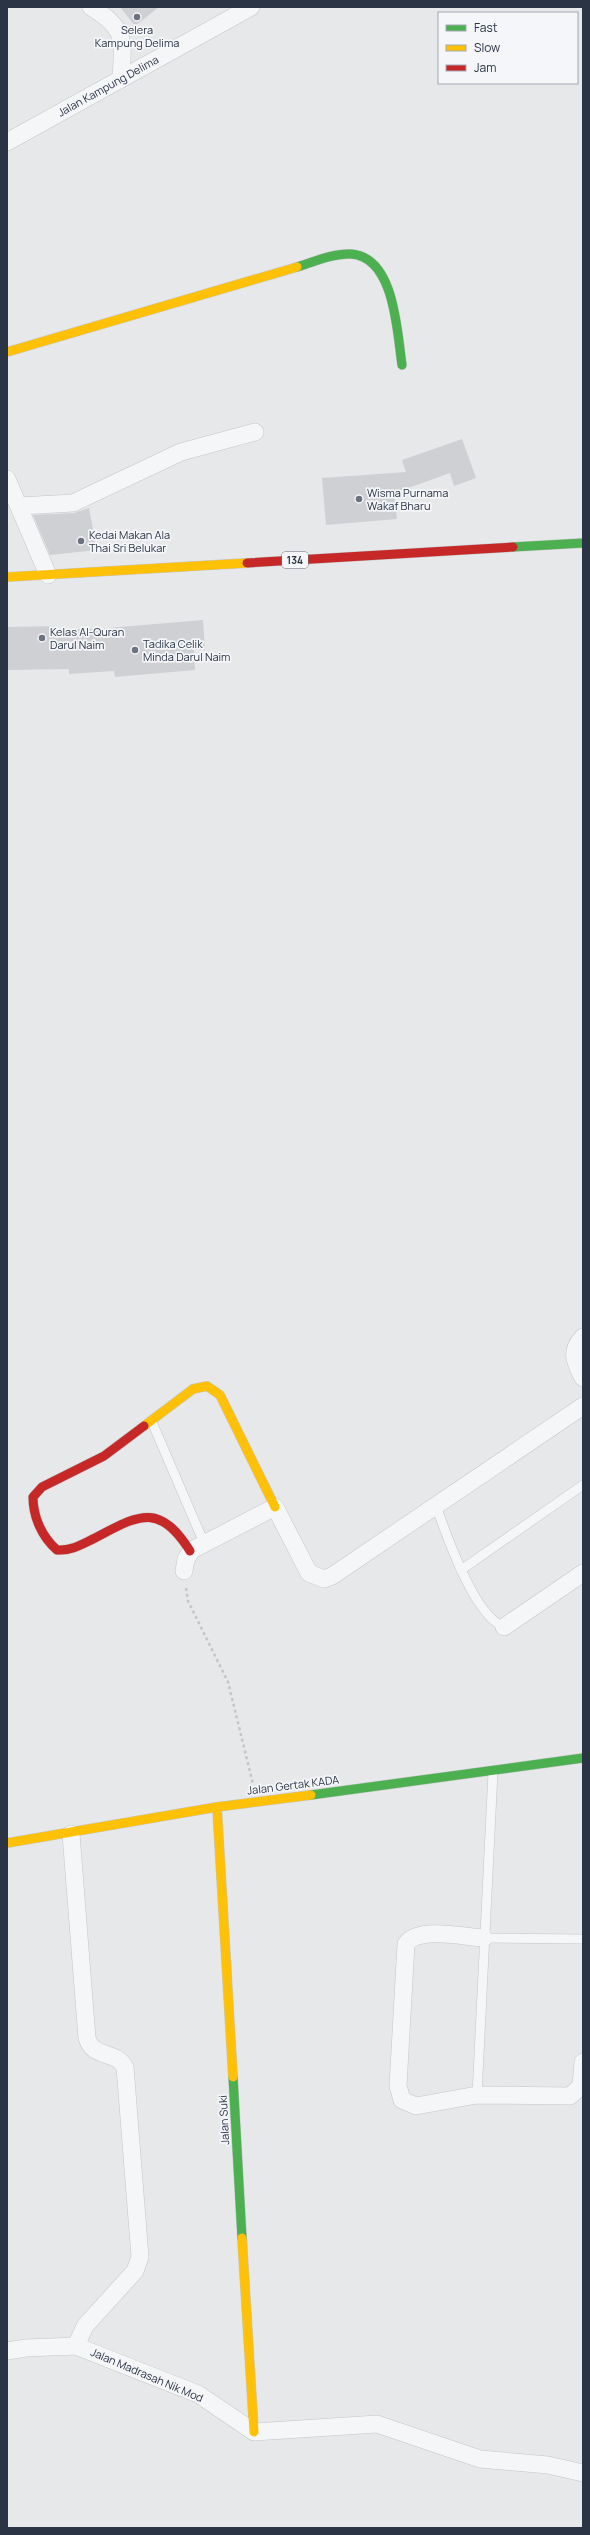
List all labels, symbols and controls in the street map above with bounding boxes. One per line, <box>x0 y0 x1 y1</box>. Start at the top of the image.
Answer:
marker: Selera Kampung Delima <box>132 12 142 22</box>
legend <box>438 12 578 84</box>
text: Fast <box>474 19 498 36</box>
place label: Selera Kampung Delima <box>95 22 179 50</box>
text: Slow <box>474 39 500 56</box>
street label: Jalan Kampung Delima <box>55 52 161 120</box>
text: Jam <box>474 59 496 76</box>
place label: Wisma Purnama Wakaf Bharu <box>367 485 448 513</box>
marker: Wisma Purnama Wakaf Bharu <box>354 494 364 504</box>
place label: Kedai Makan Ala Thai Sri Belukar <box>89 527 170 555</box>
marker: Kedai Makan Ala Thai Sri Belukar <box>76 536 86 546</box>
road number: 134 <box>282 552 308 568</box>
place label: Kelas Al-Quran Darul Naim <box>50 624 124 652</box>
marker: Kelas Al-Quran Darul Naim <box>37 633 47 643</box>
place label: Tadika Celik Minda Darul Naim <box>143 636 230 664</box>
marker: Tadika Celik Minda Darul Naim <box>130 645 140 655</box>
street label: Jalan Gertak KADA <box>246 1771 340 1798</box>
street label: Jalan Suki <box>215 2095 232 2145</box>
street label: Jalan Madrasah Nik Mod <box>89 2344 206 2405</box>

